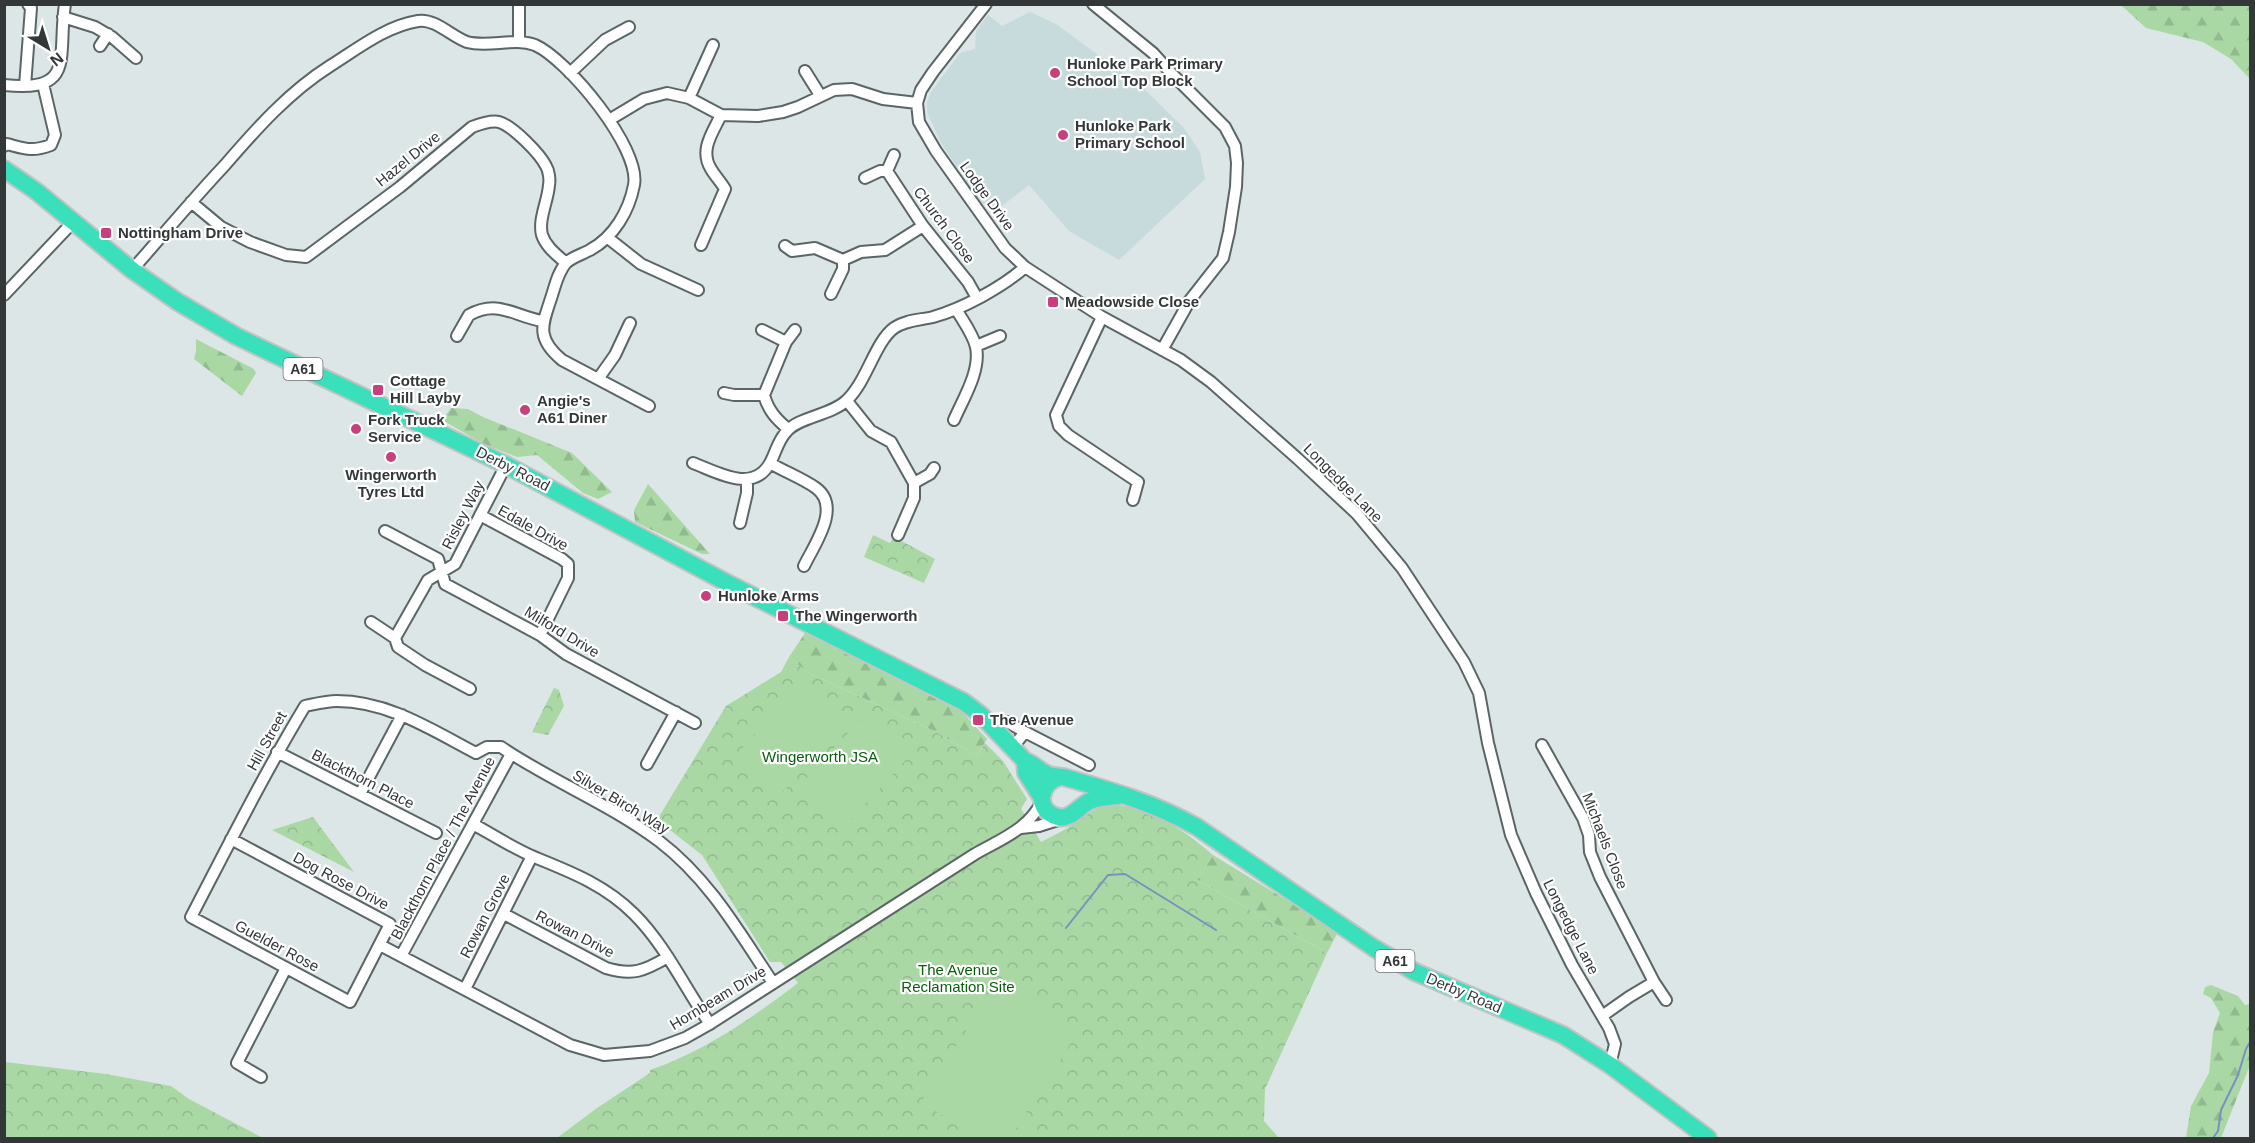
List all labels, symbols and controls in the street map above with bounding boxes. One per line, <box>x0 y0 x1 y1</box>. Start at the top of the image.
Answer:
north arrow <box>18 18 78 78</box>
text: N <box>47 49 67 70</box>
place label: Hunloke Park Primary School Top Block <box>1067 55 1224 89</box>
marker: Hunloke Park Primary School Top Block <box>1048 66 1062 80</box>
place label: Hunloke Park Primary School <box>1075 117 1185 151</box>
street label: Hazel Drive <box>372 128 443 190</box>
marker: Hunloke Park Primary School <box>1056 128 1070 142</box>
street label: Lodge Drive <box>957 158 1018 233</box>
street label: Church Close <box>910 183 979 266</box>
place label: Nottingham Drive <box>118 224 243 241</box>
marker: Nottingham Drive <box>99 226 113 240</box>
place label: Meadowside Close <box>1065 293 1199 310</box>
marker: Meadowside Close <box>1046 295 1060 309</box>
road number: A61 <box>284 358 322 380</box>
place label: Cottage Hill Layby <box>390 372 462 406</box>
marker: Cottage Hill Layby <box>371 383 385 397</box>
place label: Angie's A61 Diner <box>537 392 607 426</box>
marker: Angie's A61 Diner <box>518 403 532 417</box>
place label: Fork Truck Service <box>368 411 445 445</box>
marker: Fork Truck Service <box>349 422 363 436</box>
street label: Longedge Lane <box>1300 440 1386 526</box>
street label: Derby Road <box>474 443 553 494</box>
marker: Wingerworth Tyres Ltd <box>384 450 398 464</box>
place label: Wingerworth Tyres Ltd <box>345 466 437 500</box>
street label: Risley Way <box>438 477 487 552</box>
street label: Edale Drive <box>495 501 571 554</box>
place label: Hunloke Arms <box>718 587 819 604</box>
marker: Hunloke Arms <box>699 589 713 603</box>
street label: Milford Drive <box>522 603 603 661</box>
place label: The Wingerworth <box>795 607 917 624</box>
marker: The Wingerworth <box>776 609 790 623</box>
street label: Hill Street <box>243 707 290 773</box>
place label: The Avenue <box>990 711 1074 728</box>
marker: The Avenue <box>971 713 985 727</box>
street label: Blackthorn Place <box>309 745 417 812</box>
park label: Wingerworth JSA <box>762 748 878 765</box>
street label: Blackthorn Place / The Avenue <box>387 753 498 942</box>
street label: Silver Birch Way <box>570 766 673 837</box>
street label: Michaels Close <box>1579 790 1632 891</box>
street label: Dog Rose Drive <box>291 848 392 913</box>
street label: Rowan Grove <box>456 871 513 960</box>
street label: Longedge Lane <box>1540 876 1603 977</box>
street label: Rowan Drive <box>533 906 617 961</box>
street label: Guelder Rose <box>232 916 322 975</box>
road number: A61 <box>1376 950 1414 972</box>
park label: The Avenue Reclamation Site <box>901 961 1015 995</box>
street label: Hornbeam Drive <box>667 962 769 1033</box>
street label: Derby Road <box>1424 969 1504 1016</box>

